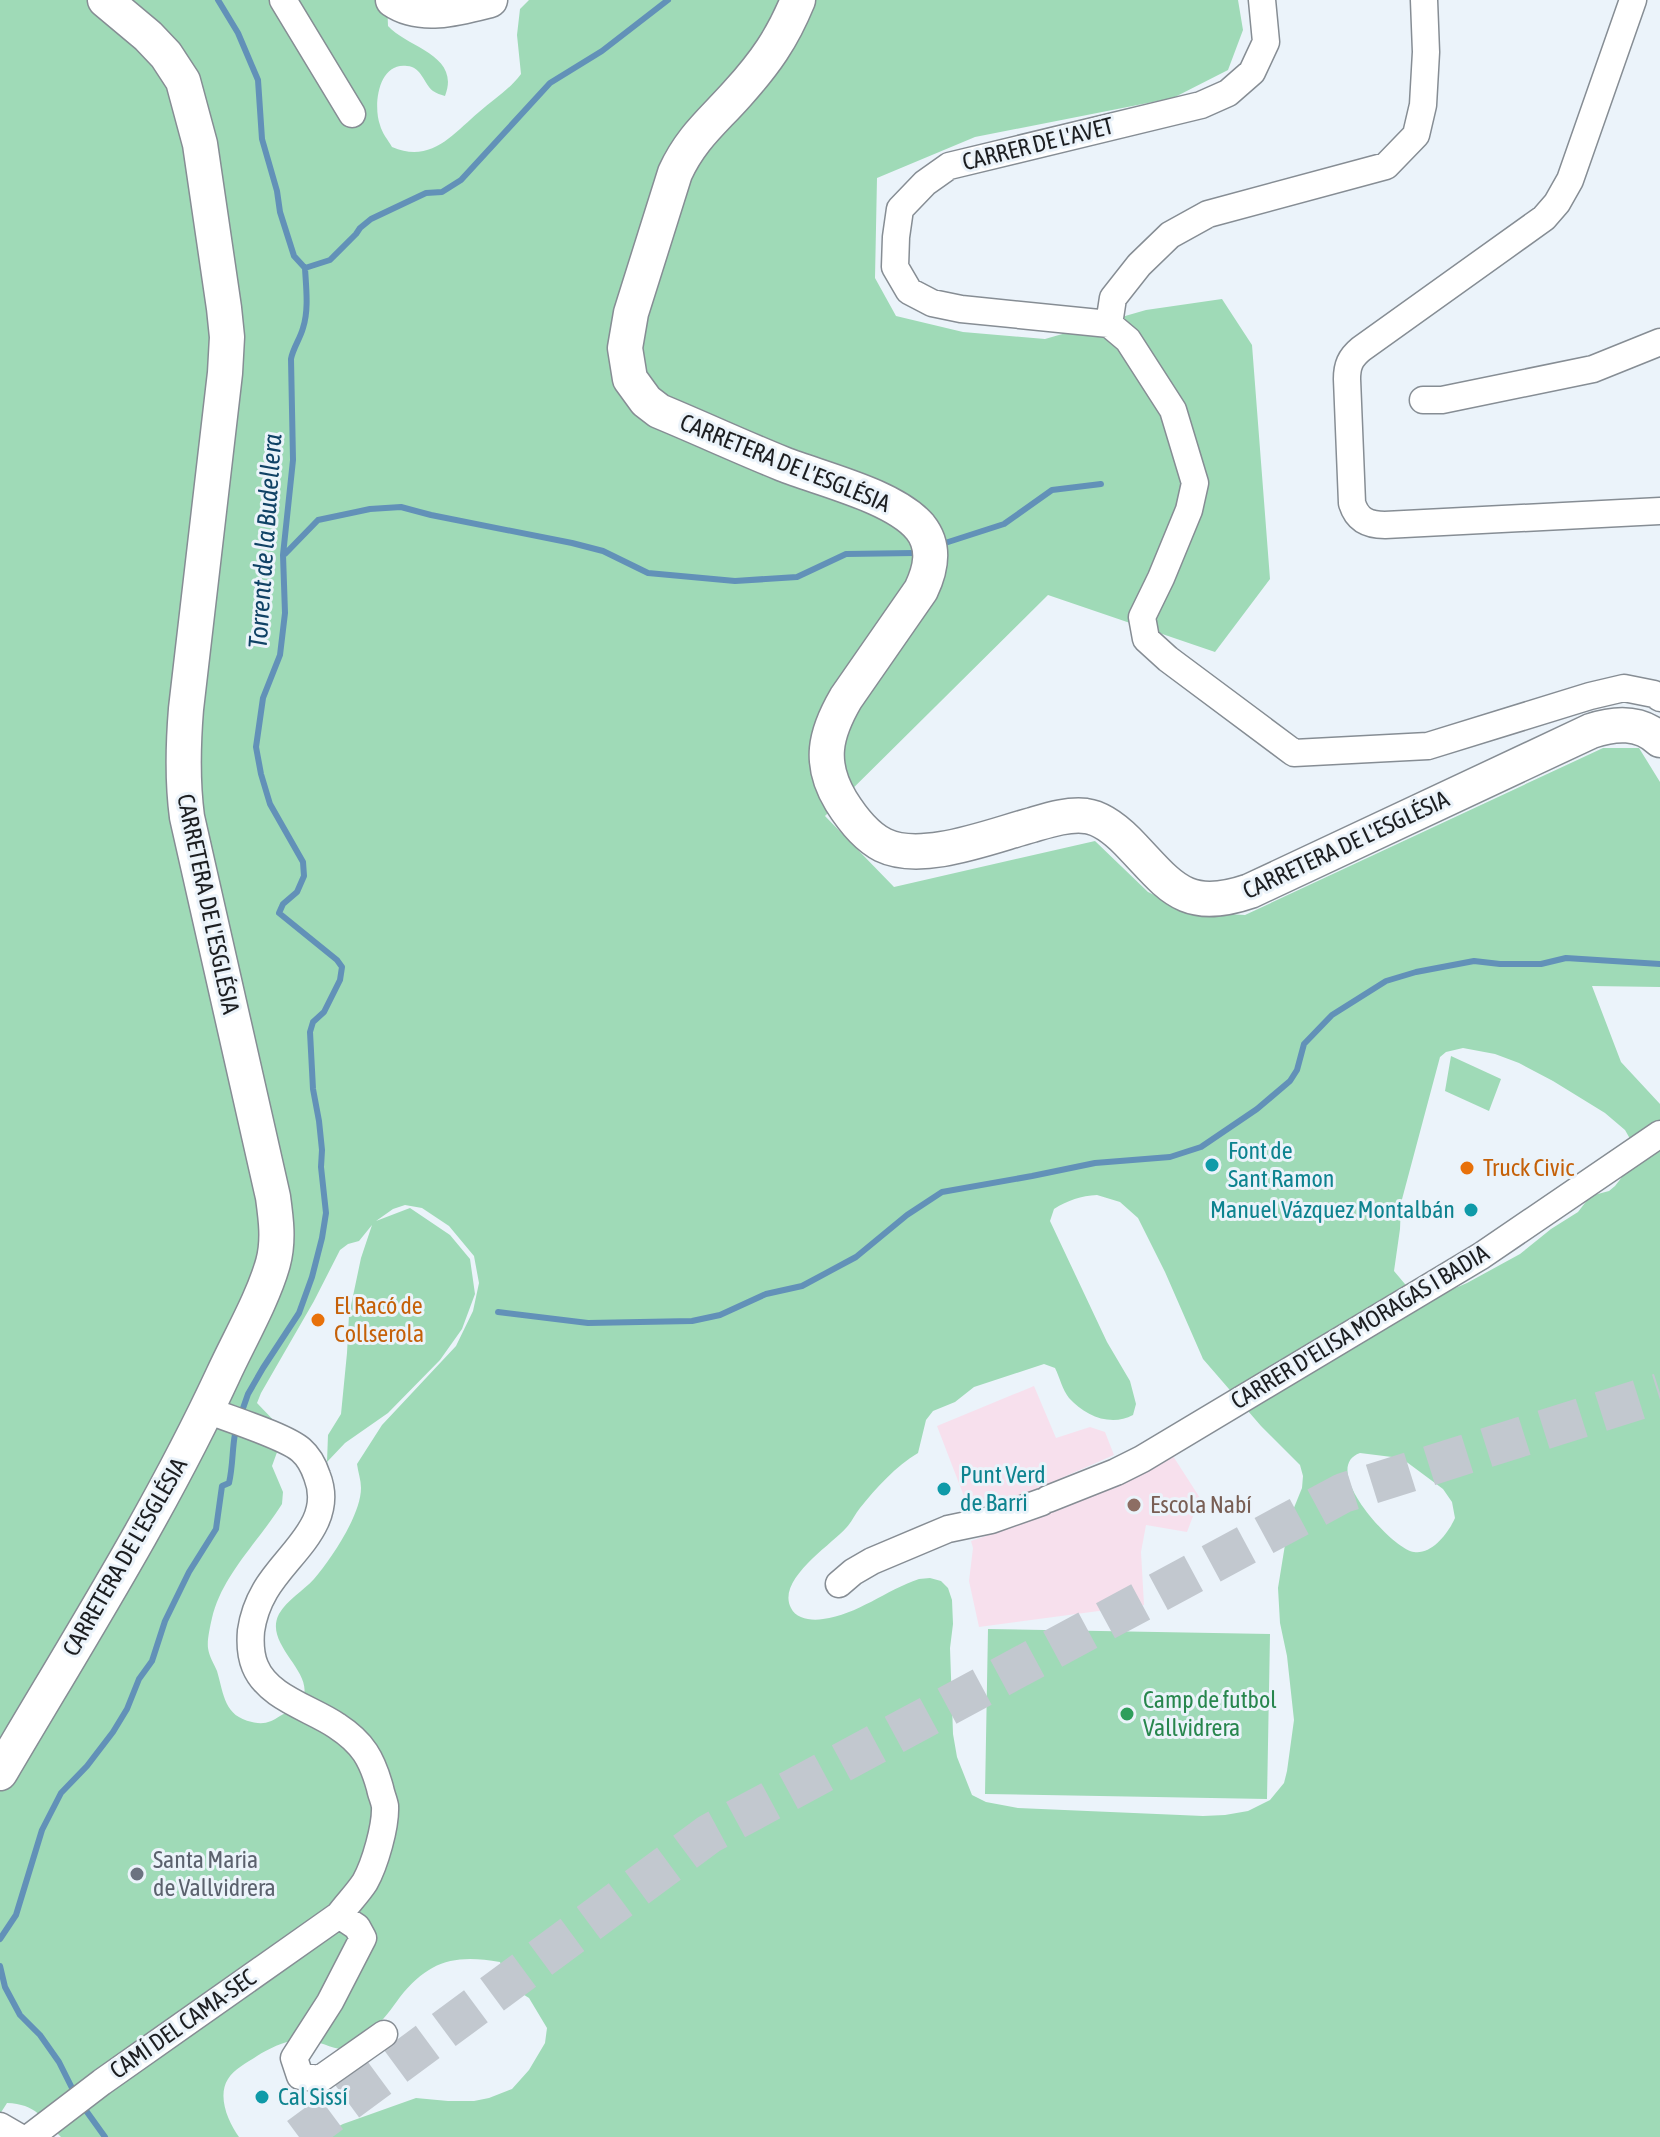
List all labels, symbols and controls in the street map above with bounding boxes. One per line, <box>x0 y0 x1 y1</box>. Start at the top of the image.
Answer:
street label: CARRER DE L'AVET <box>959 112 1117 175</box>
street label: CARRETERA DE L'ESGLÉSIA <box>676 408 894 517</box>
water label: Torrent de la Budellera <box>243 433 287 649</box>
street label: CARRETERA DE L'ESGLÉSIA <box>1239 785 1453 904</box>
street label: CARRETERA DE L'ESGLÉSIA <box>172 791 245 1017</box>
place label: Font de Sant Ramon <box>1228 1137 1334 1192</box>
place label: Truck Civic <box>1483 1154 1574 1181</box>
marker: Font de Sant Ramon <box>1203 1156 1221 1174</box>
marker: Truck Civic <box>1458 1159 1476 1177</box>
place label: Manuel Vázquez Montalbán <box>1210 1196 1455 1223</box>
marker: Manuel Vázquez Montalbán <box>1462 1201 1480 1219</box>
street label: CARRER D'ELISA MORAGAS I BADIA <box>1226 1239 1494 1414</box>
place label: El Racó de Collserola <box>334 1292 424 1347</box>
marker: El Racó de Collserola <box>309 1311 327 1329</box>
street label: CARRETERA DE L'ESGLÉSIA <box>57 1453 192 1661</box>
place label: Punt Verd de Barri <box>960 1461 1046 1516</box>
marker: Punt Verd de Barri <box>935 1480 953 1498</box>
place label: Escola Nabí <box>1150 1491 1252 1518</box>
marker: Escola Nabí <box>1125 1496 1143 1514</box>
place label: Camp de futbol Vallvidrera <box>1143 1686 1277 1741</box>
marker: Camp de futbol Vallvidrera <box>1118 1705 1136 1723</box>
place label: Santa Maria de Vallvidrera <box>153 1846 276 1901</box>
marker: Santa Maria de Vallvidrera <box>128 1865 146 1883</box>
street label: CAMÍ DEL CAMA-SEC <box>105 1963 261 2084</box>
place label: Cal Sissí <box>278 2083 348 2110</box>
marker: Cal Sissí <box>253 2088 271 2106</box>

